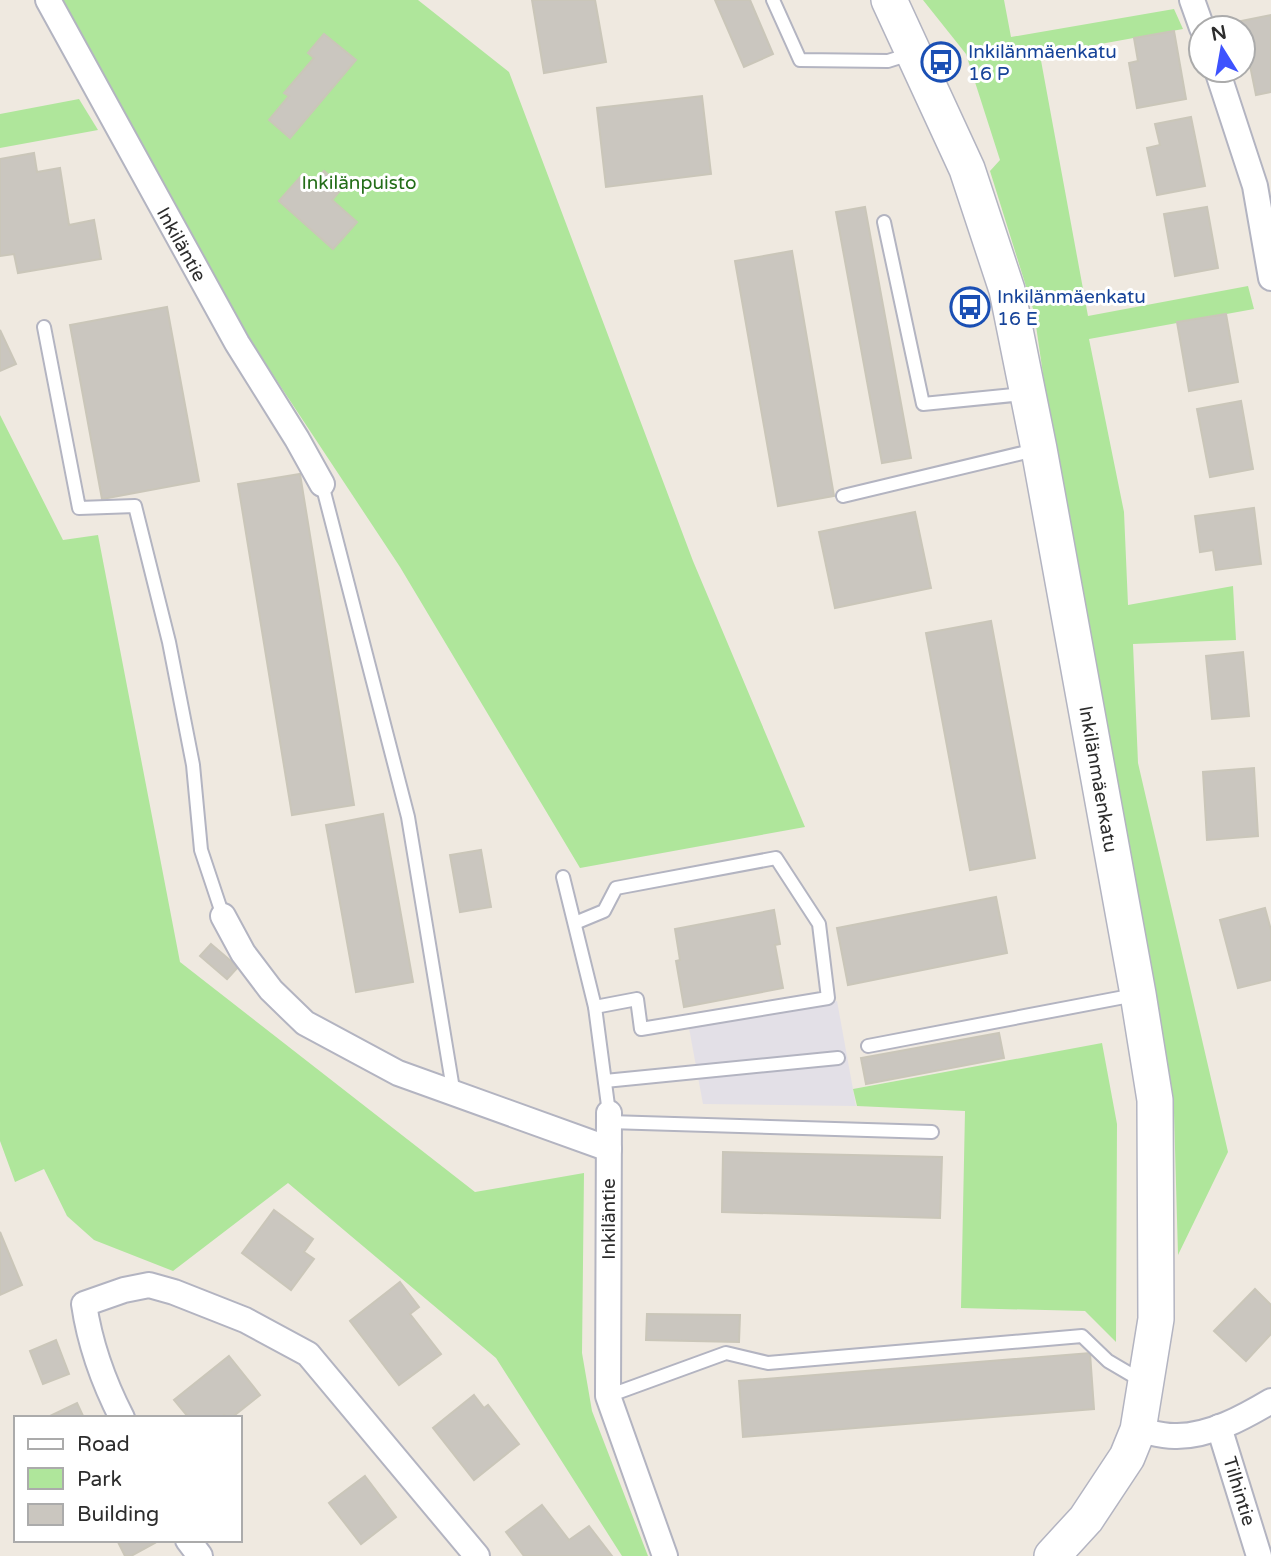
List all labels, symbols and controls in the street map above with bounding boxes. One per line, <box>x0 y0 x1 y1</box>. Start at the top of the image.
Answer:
north arrow <box>1187 14 1257 84</box>
text: N <box>1209 21 1229 46</box>
bus stop icon: Inkilänmäenkatu 16 P <box>920 41 962 83</box>
place label: Inkilänmäenkatu 16 P <box>968 41 1117 85</box>
park label: Inkilänpuisto <box>302 172 416 194</box>
street label: Inkiläntie <box>152 204 210 285</box>
bus stop icon: Inkilänmäenkatu 16 E <box>949 286 991 328</box>
place label: Inkilänmäenkatu 16 E <box>997 286 1146 330</box>
street label: Inkilänmäenkatu <box>1074 704 1122 854</box>
street label: Inkiläntie <box>598 1178 620 1260</box>
legend <box>14 1416 242 1542</box>
text: Road <box>77 1432 130 1457</box>
street label: Tilhintie <box>1218 1454 1260 1529</box>
text: Park <box>77 1467 122 1492</box>
text: Building <box>77 1502 159 1527</box>

